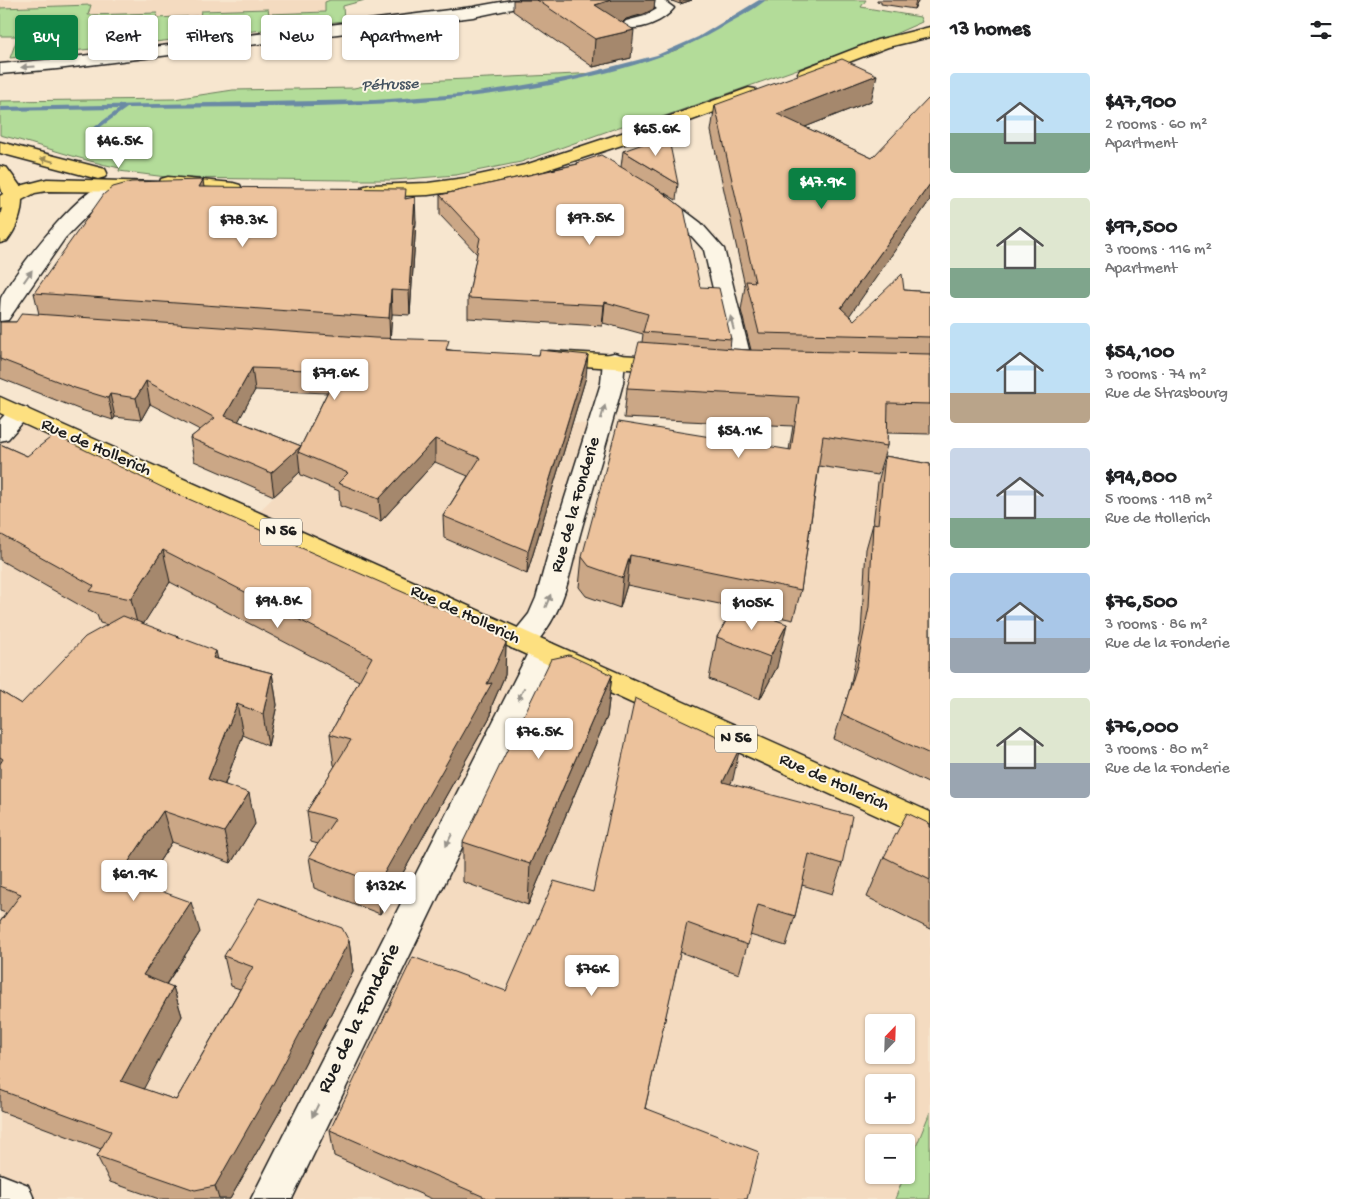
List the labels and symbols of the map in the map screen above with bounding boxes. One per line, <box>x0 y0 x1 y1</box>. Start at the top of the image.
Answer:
one-way arrow <box>20 63 36 71</box>
water label: Pétrusse <box>361 75 419 96</box>
pin: $65.6K <box>615 114 697 157</box>
pin: $46.5K <box>78 126 160 169</box>
one-way arrow <box>40 156 55 164</box>
pin: $47.9K <box>781 168 863 210</box>
pin: $97.5K <box>549 204 631 246</box>
pin: $78.3K <box>202 206 284 248</box>
one-way arrow <box>23 269 33 282</box>
one-way arrow <box>728 315 736 330</box>
pin: $79.6K <box>294 358 376 401</box>
one-way arrow <box>600 404 608 419</box>
street label: Rue de Hollerich <box>38 414 155 482</box>
pin: $54.1K <box>698 416 780 459</box>
street label: Rue de la Fonderie <box>547 434 606 575</box>
road number: N 56 <box>260 518 302 546</box>
street label: Rue de Hollerich <box>407 580 523 650</box>
pin: $94.8K <box>237 586 319 629</box>
pin: $105K <box>717 588 787 631</box>
one-way arrow <box>544 593 552 608</box>
one-way arrow <box>517 687 525 701</box>
pin: $76.5K <box>498 718 580 760</box>
road number: N 56 <box>715 726 757 752</box>
street label: Rue de Hollerich <box>776 749 893 817</box>
one-way arrow <box>445 833 453 847</box>
pin: $61.9K <box>93 860 175 902</box>
pin: $132K <box>350 872 420 914</box>
street label: Rue de la Fonderie <box>313 939 408 1098</box>
pin: $76K <box>562 954 622 997</box>
north arrow <box>865 1014 915 1064</box>
one-way arrow <box>311 1104 319 1118</box>

